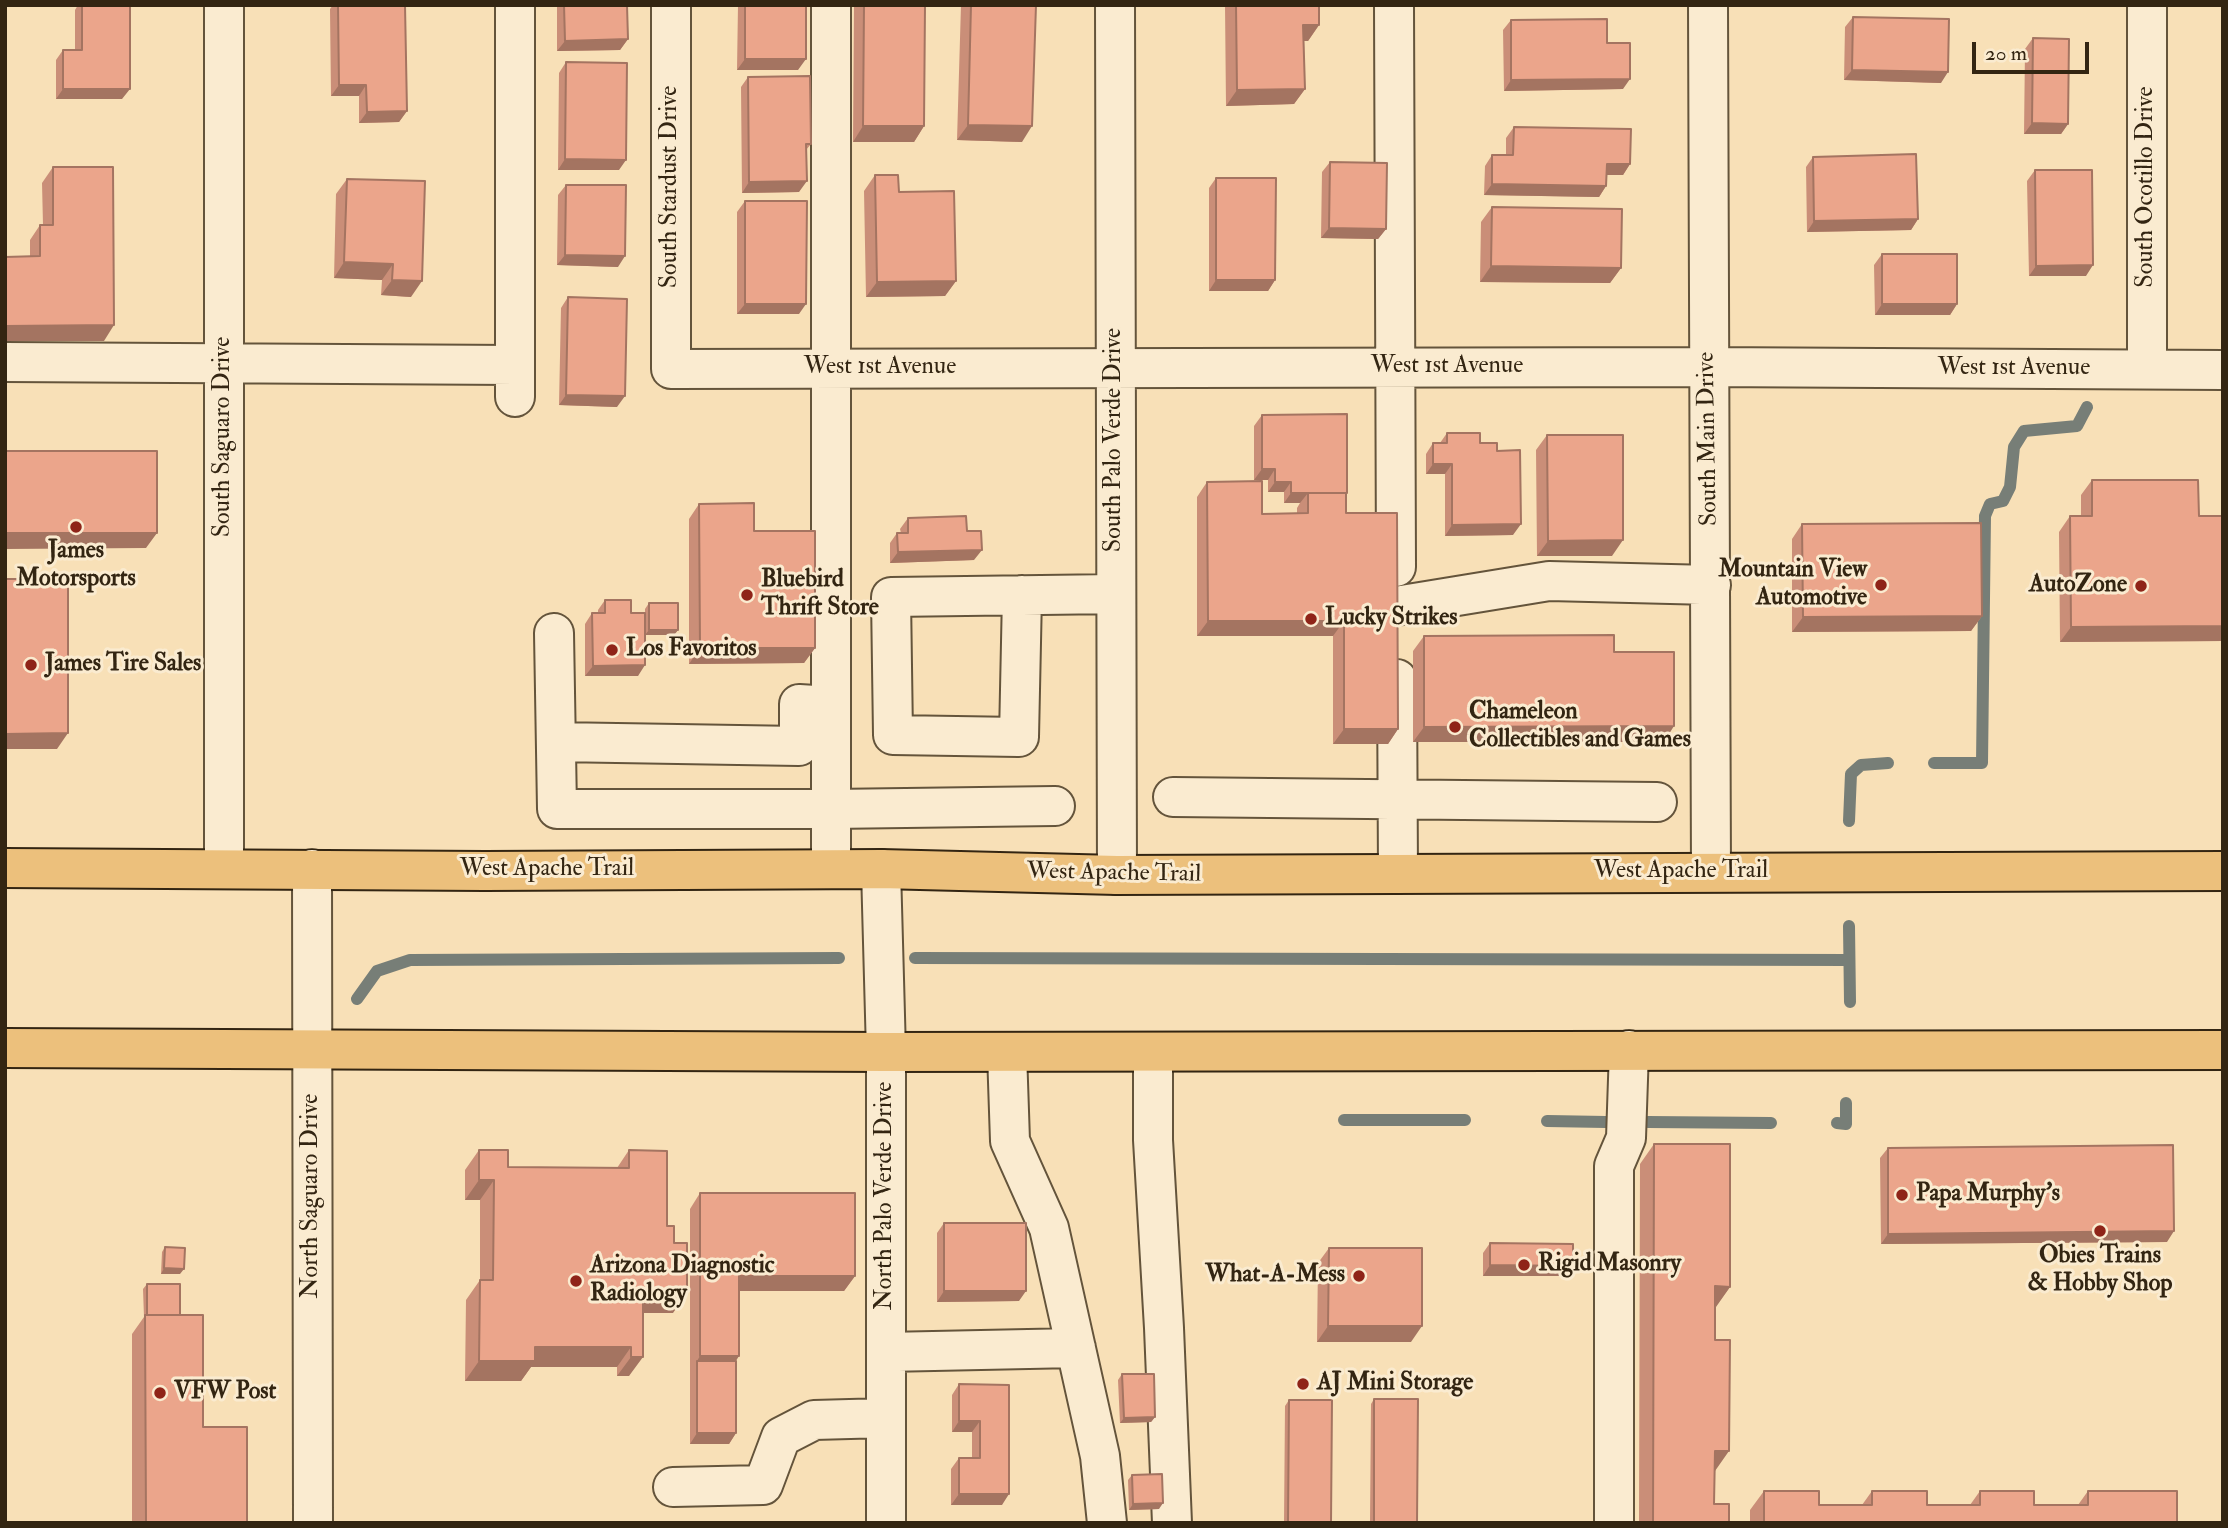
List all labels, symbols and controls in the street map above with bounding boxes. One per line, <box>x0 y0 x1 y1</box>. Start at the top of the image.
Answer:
scale bar <box>1976 28 2093 72</box>
text: 20 m <box>1985 40 2027 67</box>
street label: South Stardust Drive <box>657 86 685 288</box>
street label: South Ocotillo Drive <box>2133 86 2161 288</box>
street label: South Palo Verde Drive <box>1101 328 1129 552</box>
street label: South Saguaro Drive <box>210 337 238 537</box>
street label: South Main Drive <box>1693 352 1725 526</box>
street label: West 1st Avenue <box>1371 353 1523 381</box>
street label: West 1st Avenue <box>804 354 956 382</box>
street label: West 1st Avenue <box>1938 355 2090 383</box>
marker: James Motorsports <box>68 519 84 535</box>
place label: James Motorsports <box>16 538 136 594</box>
place label: Mountain View Automotive <box>1719 557 1867 613</box>
place label: Bluebird Thrift Store <box>761 567 879 623</box>
place label: AutoZone <box>2029 572 2127 600</box>
marker: Mountain View Automotive <box>1873 577 1889 593</box>
marker: AutoZone <box>2133 578 2149 594</box>
marker: Bluebird Thrift Store <box>739 587 755 603</box>
place label: Lucky Strikes <box>1325 605 1457 633</box>
marker: Lucky Strikes <box>1303 611 1319 627</box>
place label: Los Favoritos <box>626 636 757 664</box>
marker: Los Favoritos <box>604 642 620 658</box>
place label: James Tire Sales <box>45 651 201 679</box>
marker: James Tire Sales <box>23 657 39 673</box>
place label: Chameleon Collectibles and Games <box>1469 699 1691 755</box>
marker: Chameleon Collectibles and Games <box>1447 719 1463 735</box>
street label: West Apache Trail <box>460 856 634 884</box>
street label: West Apache Trail <box>1027 858 1201 890</box>
street label: West Apache Trail <box>1594 858 1768 886</box>
street label: North Palo Verde Drive <box>872 1082 900 1310</box>
street label: North Saguaro Drive <box>298 1094 326 1298</box>
place label: Papa Murphy's <box>1916 1181 2060 1209</box>
marker: Papa Murphy's <box>1894 1187 1910 1203</box>
marker: Obies Trains & Hobby Shop <box>2092 1223 2108 1239</box>
place label: Obies Trains & Hobby Shop <box>2028 1243 2172 1299</box>
place label: Rigid Masonry <box>1538 1251 1681 1279</box>
place label: Arizona Diagnostic Radiology <box>590 1253 774 1309</box>
marker: Rigid Masonry <box>1516 1257 1532 1273</box>
place label: What-A-Mess <box>1205 1262 1345 1290</box>
marker: What-A-Mess <box>1351 1268 1367 1284</box>
marker: Arizona Diagnostic Radiology <box>568 1273 584 1289</box>
place label: AJ Mini Storage <box>1317 1370 1473 1398</box>
marker: AJ Mini Storage <box>1295 1376 1311 1392</box>
place label: VFW Post <box>174 1379 276 1407</box>
marker: VFW Post <box>152 1385 168 1401</box>

